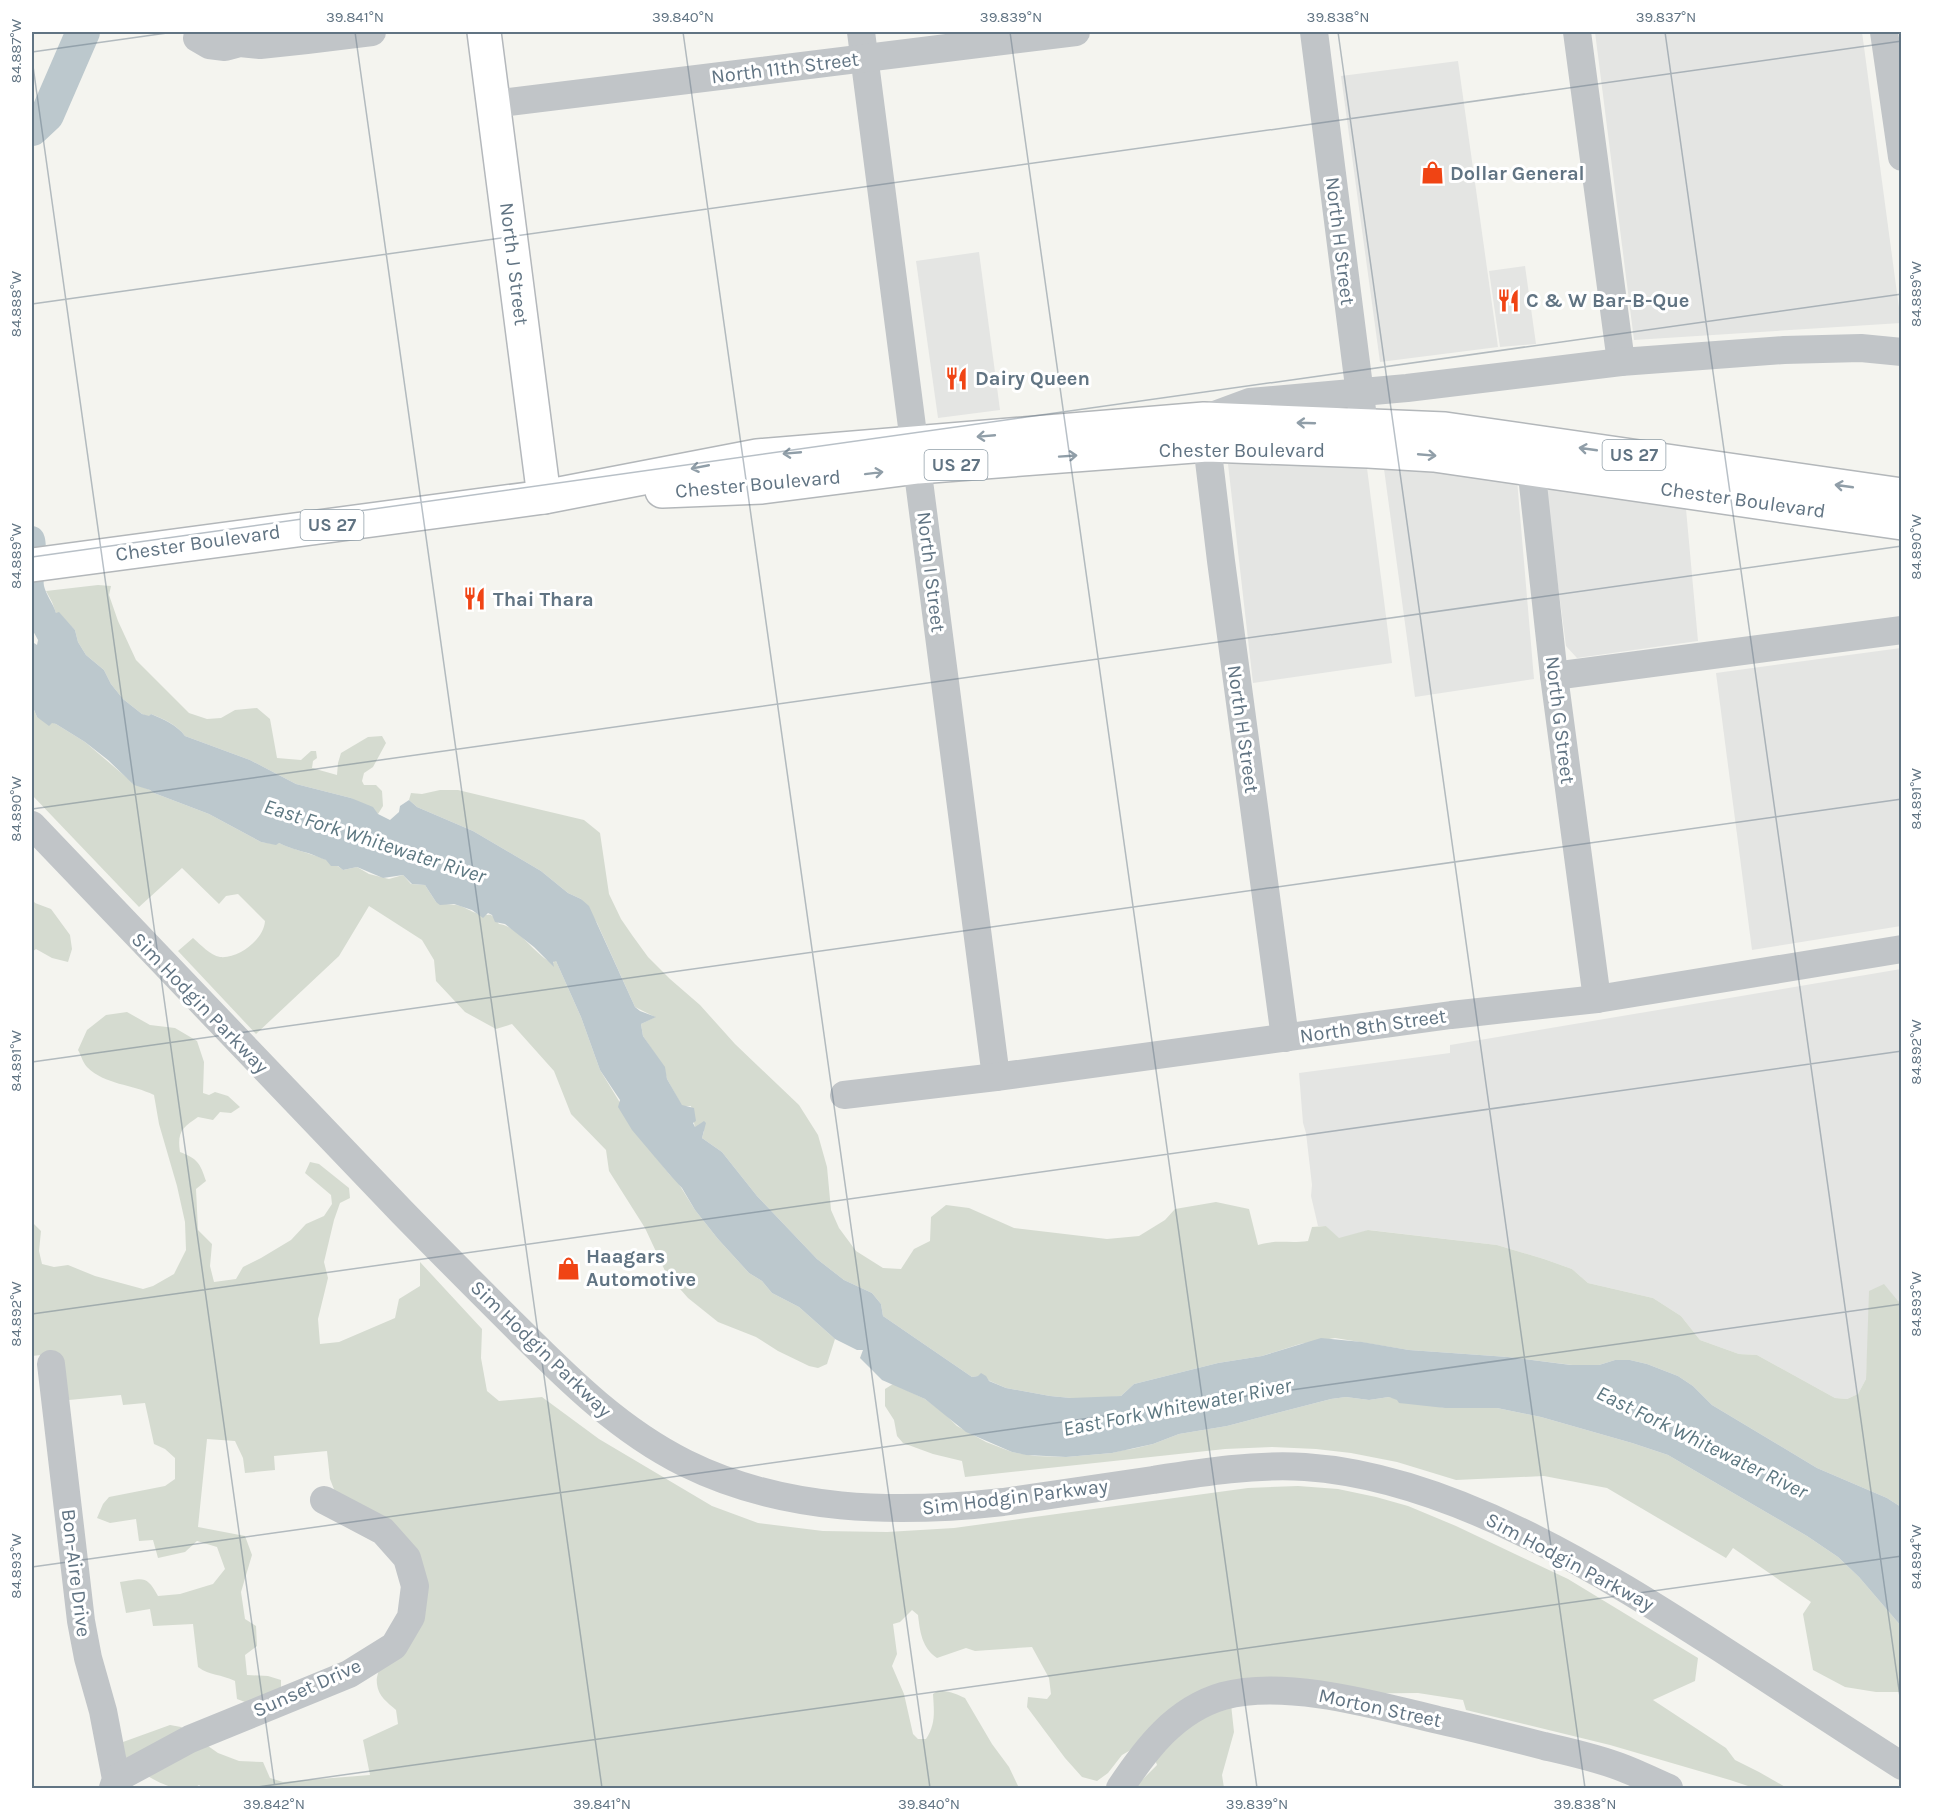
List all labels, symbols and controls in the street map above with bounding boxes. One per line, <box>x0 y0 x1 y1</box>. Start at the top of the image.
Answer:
text: 39.841°N <box>326 8 384 26</box>
text: 39.840°N <box>652 8 714 26</box>
text: 39.839°N <box>980 8 1042 26</box>
text: 39.838°N <box>1307 8 1369 26</box>
text: 39.837°N <box>1636 8 1696 26</box>
text: 84.887°W <box>7 18 25 83</box>
street label: North 11th Street <box>710 47 861 88</box>
shop icon: Dollar General <box>1419 160 1445 186</box>
place label: Dollar General <box>1450 162 1585 185</box>
street label: North H Street <box>1321 175 1359 307</box>
street label: North J Street <box>495 201 533 327</box>
text: 84.889°W <box>1907 260 1925 327</box>
text: 84.888°W <box>7 270 25 337</box>
restaurant icon: C & W Bar-B-Que <box>1495 287 1521 313</box>
place label: C & W Bar-B-Que <box>1526 289 1689 312</box>
restaurant icon: Dairy Queen <box>944 365 970 391</box>
place label: Dairy Queen <box>975 367 1090 390</box>
one-way arrow <box>1297 418 1317 429</box>
one-way arrow <box>977 431 997 442</box>
street label: Chester Boulevard <box>1159 439 1325 462</box>
road number: US 27 <box>1602 440 1666 470</box>
one-way arrow <box>1579 443 1599 454</box>
one-way arrow <box>782 448 802 459</box>
road number: US 27 <box>924 450 988 480</box>
one-way arrow <box>1058 450 1078 461</box>
one-way arrow <box>1416 450 1436 461</box>
one-way arrow <box>690 462 710 473</box>
street label: Chester Boulevard <box>674 465 842 503</box>
one-way arrow <box>864 467 884 478</box>
street label: Chester Boulevard <box>1659 477 1827 523</box>
one-way arrow <box>1834 481 1854 492</box>
road number: US 27 <box>300 510 364 540</box>
street label: North I Street <box>912 510 950 634</box>
text: 84.890°W <box>1907 514 1925 580</box>
street label: Chester Boulevard <box>114 520 282 566</box>
text: 84.889°W <box>7 522 25 589</box>
restaurant icon: Thai Thara <box>462 586 488 612</box>
place label: Thai Thara <box>493 588 594 611</box>
street label: North G Street <box>1541 655 1579 786</box>
street label: North H Street <box>1223 663 1263 795</box>
text: 84.891°W <box>1907 768 1925 830</box>
text: 84.890°W <box>7 776 25 842</box>
water label: East Fork Whitewater River <box>261 794 490 889</box>
street label: Sim Hodgin Parkway <box>127 928 273 1078</box>
street label: North 8th Street <box>1298 1004 1448 1048</box>
text: 84.892°W <box>1907 1019 1925 1085</box>
text: 84.891°W <box>7 1030 25 1092</box>
place label: Haagars Automotive <box>586 1245 696 1291</box>
shop icon: Haagars Automotive <box>555 1255 581 1281</box>
text: 84.893°W <box>1907 1271 1925 1337</box>
street label: Sim Hodgin Parkway <box>466 1276 616 1422</box>
text: 84.892°W <box>7 1281 25 1347</box>
water label: East Fork Whitewater River <box>1061 1373 1294 1441</box>
water label: East Fork Whitewater River <box>1592 1380 1812 1504</box>
street label: Sim Hodgin Parkway <box>921 1474 1109 1520</box>
street label: Bon-Aire Drive <box>57 1508 95 1638</box>
street label: Sim Hodgin Parkway <box>1482 1508 1658 1616</box>
text: 84.894°W <box>1907 1524 1925 1590</box>
text: 84.893°W <box>7 1533 25 1599</box>
street label: Sunset Drive <box>249 1654 365 1722</box>
street label: Morton Street <box>1316 1684 1444 1732</box>
text: 39.842°N <box>243 1795 305 1813</box>
text: 39.841°N <box>573 1795 631 1813</box>
text: 39.840°N <box>898 1795 960 1813</box>
text: 39.839°N <box>1226 1795 1288 1813</box>
text: 39.838°N <box>1554 1795 1616 1813</box>

